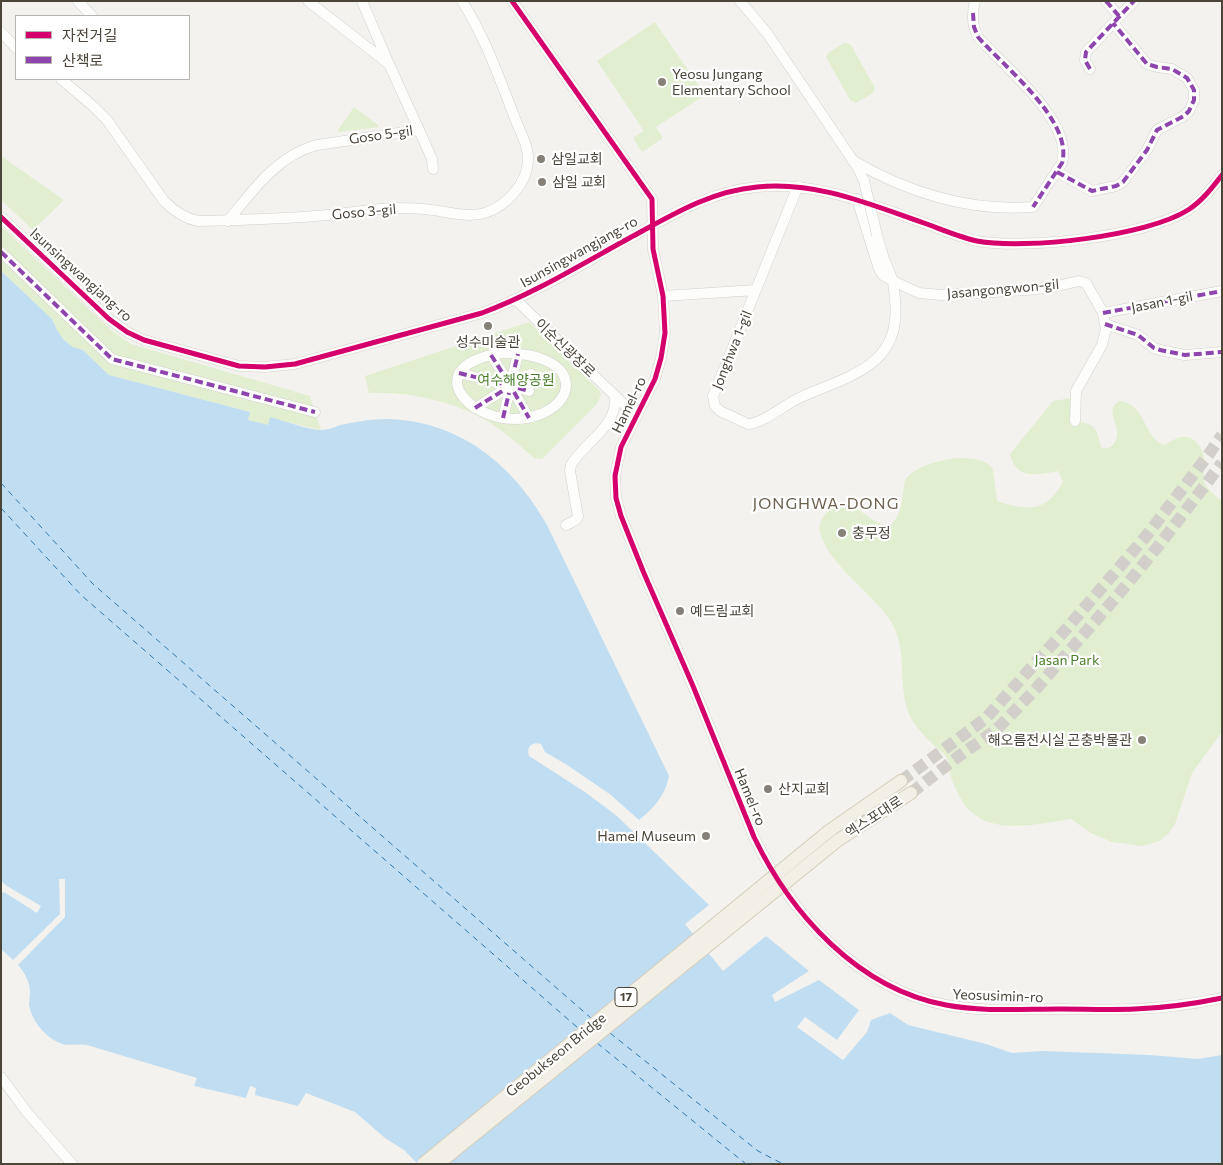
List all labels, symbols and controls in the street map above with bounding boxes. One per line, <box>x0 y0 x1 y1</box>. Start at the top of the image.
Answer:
legend <box>15 15 190 80</box>
text: 자전거길 <box>62 26 117 44</box>
text: 산책로 <box>62 51 103 69</box>
place label: Yeosu Jungang Elementary School <box>672 66 791 98</box>
marker: Yeosu Jungang Elementary School <box>656 76 668 88</box>
street label: Goso 5-gil <box>348 122 414 148</box>
place label: 삼일교회 <box>551 151 603 167</box>
marker: 삼일교회 <box>535 153 547 165</box>
place label: 삼일 교회 <box>552 174 606 190</box>
marker: 삼일 교회 <box>536 176 548 188</box>
street label: Goso 3-gil <box>331 201 397 223</box>
street label: Isunsingwangjang-ro <box>517 213 641 291</box>
street label: Isunsingwangjang-ro <box>27 225 135 325</box>
street label: Jasangongwon-gil <box>946 276 1060 302</box>
street label: Jasan 1-gil <box>1130 288 1194 316</box>
street label: Jonghwa 1-gil <box>709 308 755 392</box>
street label: 이순신광장로 <box>531 315 599 381</box>
marker: 성수미술관 <box>482 320 494 332</box>
place label: 성수미술관 <box>456 334 520 350</box>
park label: 여수해양공원 <box>477 372 555 388</box>
street label: Hamel-ro <box>608 374 650 436</box>
district label: JONGHWA-DONG <box>751 494 901 514</box>
place label: 충무정 <box>852 525 891 541</box>
marker: 충무정 <box>836 527 848 539</box>
place label: 예드림교회 <box>690 603 754 619</box>
marker: 예드림교회 <box>674 605 686 617</box>
park label: Jasan Park <box>1034 652 1100 668</box>
place label: 해오름전시실 곤충박물관 <box>988 732 1132 748</box>
marker: 해오름전시실 곤충박물관 <box>1136 734 1148 746</box>
street label: Hamel-ro <box>731 766 769 828</box>
place label: 산지교회 <box>778 781 830 797</box>
marker: 산지교회 <box>762 783 774 795</box>
street label: 엑스포대로 <box>842 792 906 842</box>
place label: Hamel Museum <box>597 828 696 844</box>
marker: Hamel Museum <box>700 830 712 842</box>
street label: Yeosusimin-ro <box>952 986 1044 1006</box>
road number: 17 <box>615 988 637 1006</box>
street label: Geobukseon Bridge <box>503 1010 609 1100</box>

